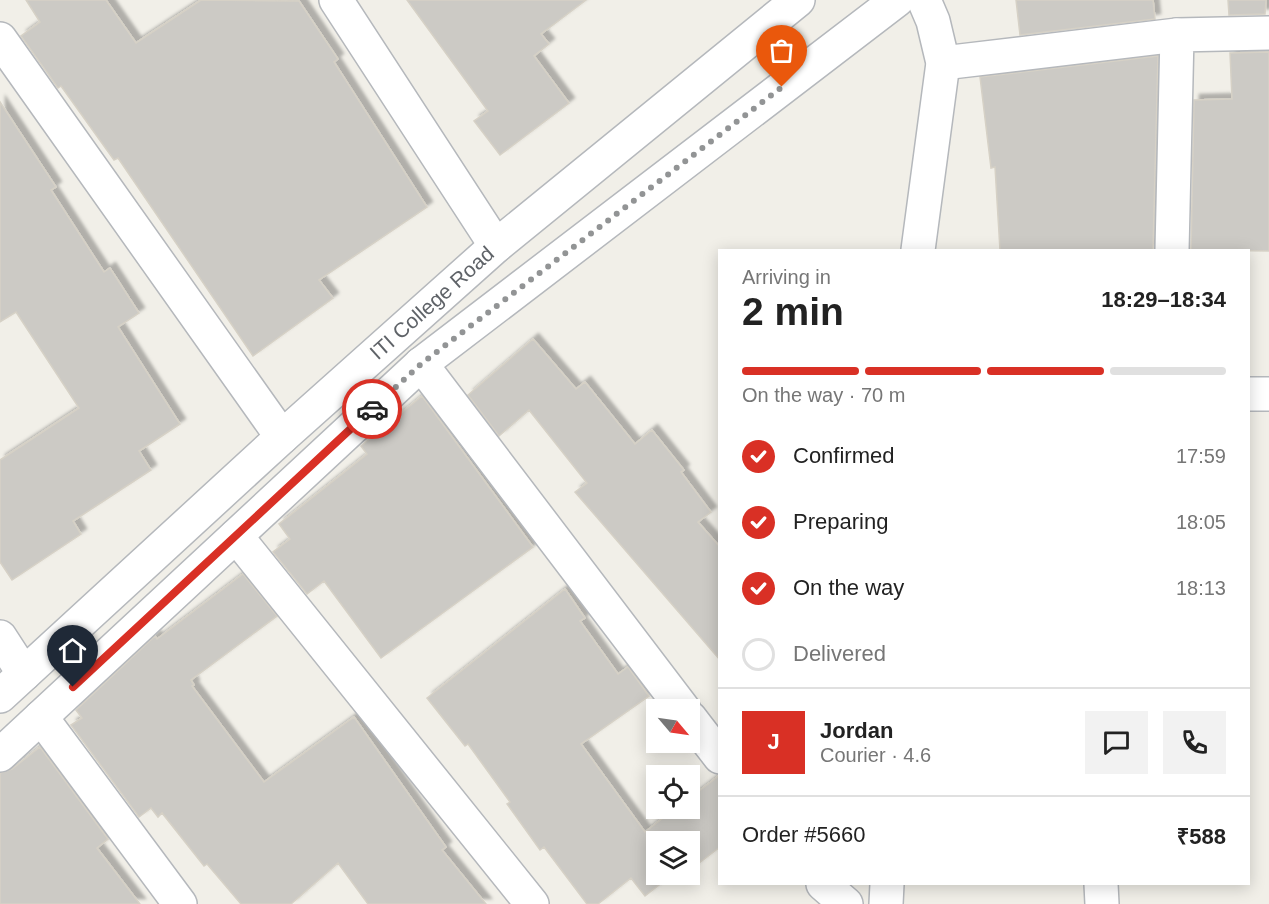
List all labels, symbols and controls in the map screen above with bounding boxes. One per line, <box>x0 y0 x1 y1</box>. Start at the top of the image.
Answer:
pin <box>756 25 807 87</box>
icon: bag <box>765 34 798 67</box>
street label: ITI College Road <box>365 242 498 364</box>
text: Arriving in <box>742 266 831 288</box>
text: 18:29–18:34 <box>1101 287 1226 312</box>
text: 2 min <box>742 290 844 333</box>
courier <box>342 379 402 439</box>
text: On the way · 70 m <box>742 384 905 406</box>
icon: car <box>356 393 389 426</box>
icon: check <box>742 440 775 473</box>
text: Confirmed <box>793 443 894 468</box>
text: 17:59 <box>1176 445 1226 467</box>
icon: check <box>742 506 775 539</box>
text: Preparing <box>793 509 888 534</box>
text: 18:05 <box>1176 511 1226 533</box>
icon: check <box>742 572 775 605</box>
text: On the way <box>793 575 904 600</box>
text: 18:13 <box>1176 577 1226 599</box>
pin <box>47 625 98 687</box>
icon: home <box>56 634 89 667</box>
text: Delivered <box>793 641 886 666</box>
north arrow <box>646 699 700 753</box>
map controls <box>646 699 700 885</box>
button: chat <box>1085 711 1148 774</box>
button: phone <box>1163 711 1226 774</box>
text: Jordan <box>820 718 893 743</box>
text: J <box>767 729 780 754</box>
text: Courier · 4.6 <box>820 744 931 766</box>
button: locate <box>646 765 700 819</box>
text: Order #5660 <box>742 822 866 847</box>
text: ₹588 <box>1177 824 1226 849</box>
button: layers <box>646 831 700 885</box>

